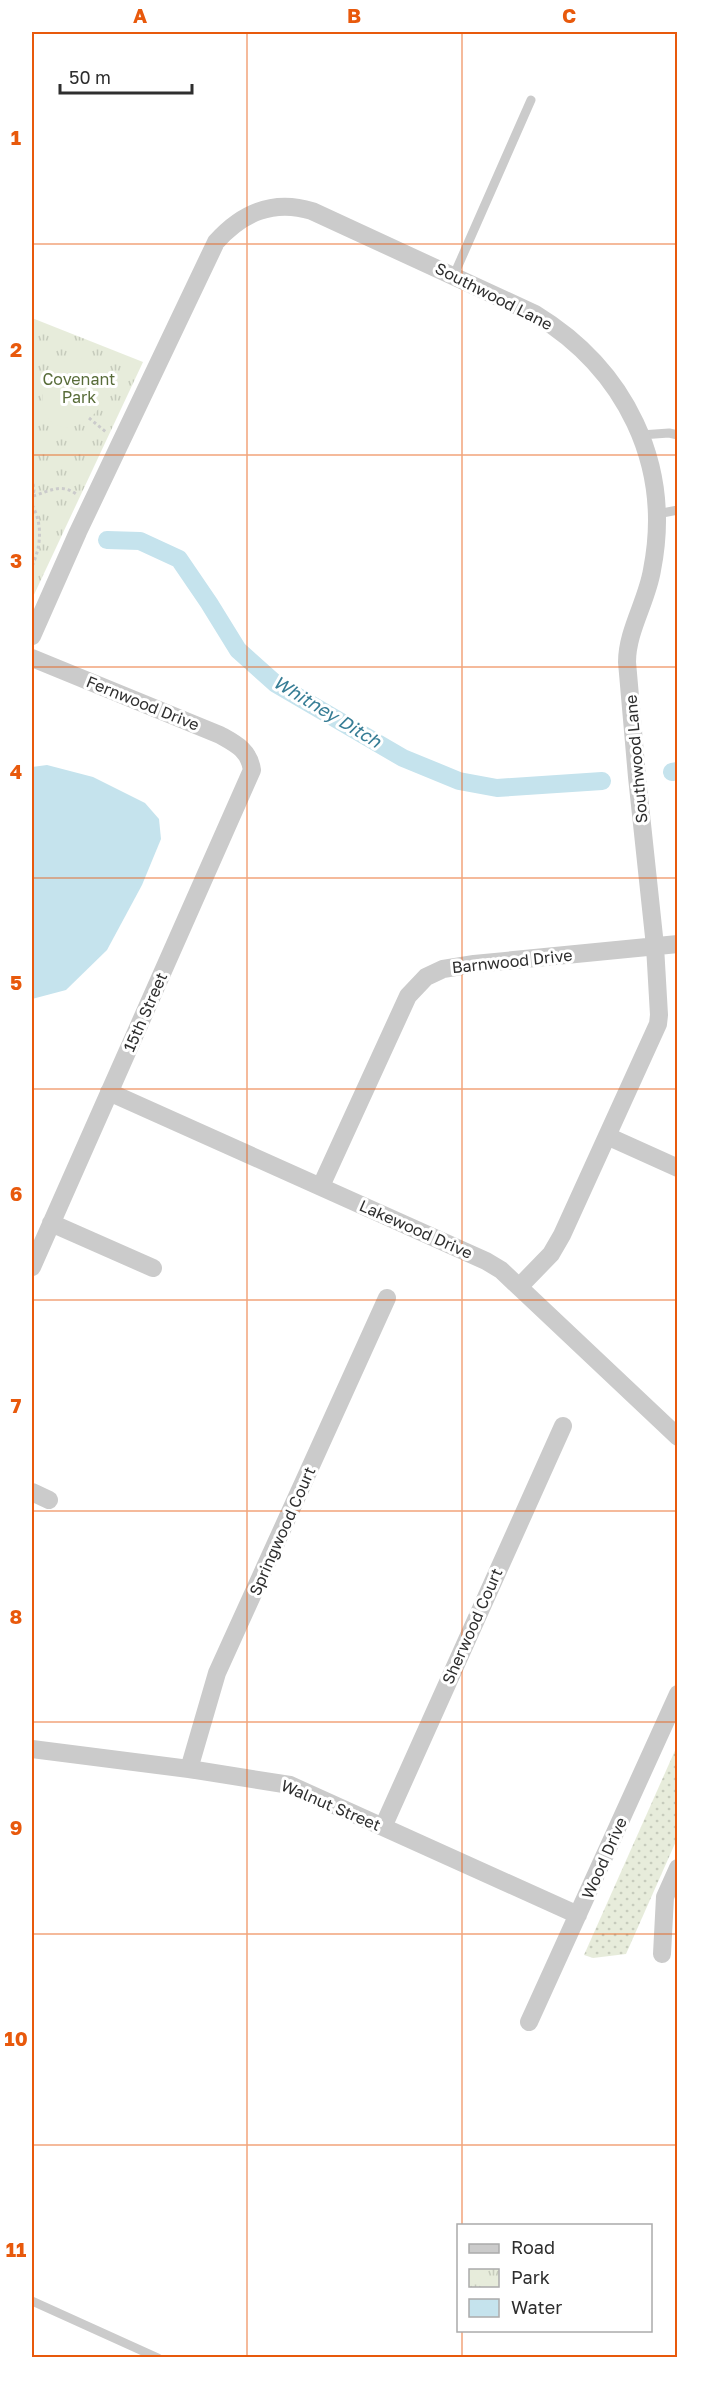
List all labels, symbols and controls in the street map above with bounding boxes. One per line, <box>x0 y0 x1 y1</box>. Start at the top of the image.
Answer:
text: A <box>133 3 147 27</box>
text: B <box>347 3 361 27</box>
text: C <box>562 3 576 27</box>
scale bar <box>60 57 192 95</box>
text: 50 m <box>69 66 111 88</box>
text: 1 <box>11 125 21 149</box>
street label: Southwood Lane <box>432 258 556 334</box>
text: 2 <box>10 337 22 361</box>
park label: Covenant Park <box>42 369 116 407</box>
text: 3 <box>10 548 22 572</box>
water label: Whitney Ditch <box>270 670 386 752</box>
street label: Fernwood Drive <box>84 671 202 735</box>
street label: Southwood Lane <box>620 694 652 824</box>
text: 4 <box>10 759 22 783</box>
street label: Barnwood Drive <box>451 945 573 977</box>
street label: 15th Street <box>119 969 171 1055</box>
text: 5 <box>10 970 22 994</box>
text: 6 <box>10 1181 22 1205</box>
street label: Lakewood Drive <box>356 1195 476 1263</box>
text: 7 <box>11 1393 22 1417</box>
street label: Springwood Court <box>245 1463 319 1599</box>
street label: Sherwood Court <box>437 1565 507 1687</box>
text: 8 <box>10 1604 22 1628</box>
street label: Walnut Street <box>278 1775 384 1835</box>
street label: Wood Drive <box>577 1814 631 1902</box>
text: 9 <box>10 1815 22 1839</box>
text: 10 <box>4 2026 28 2050</box>
legend <box>457 2224 652 2332</box>
text: Road <box>511 2236 555 2258</box>
text: 11 <box>6 2237 26 2261</box>
text: Park <box>511 2266 550 2288</box>
text: Water <box>511 2296 562 2318</box>

